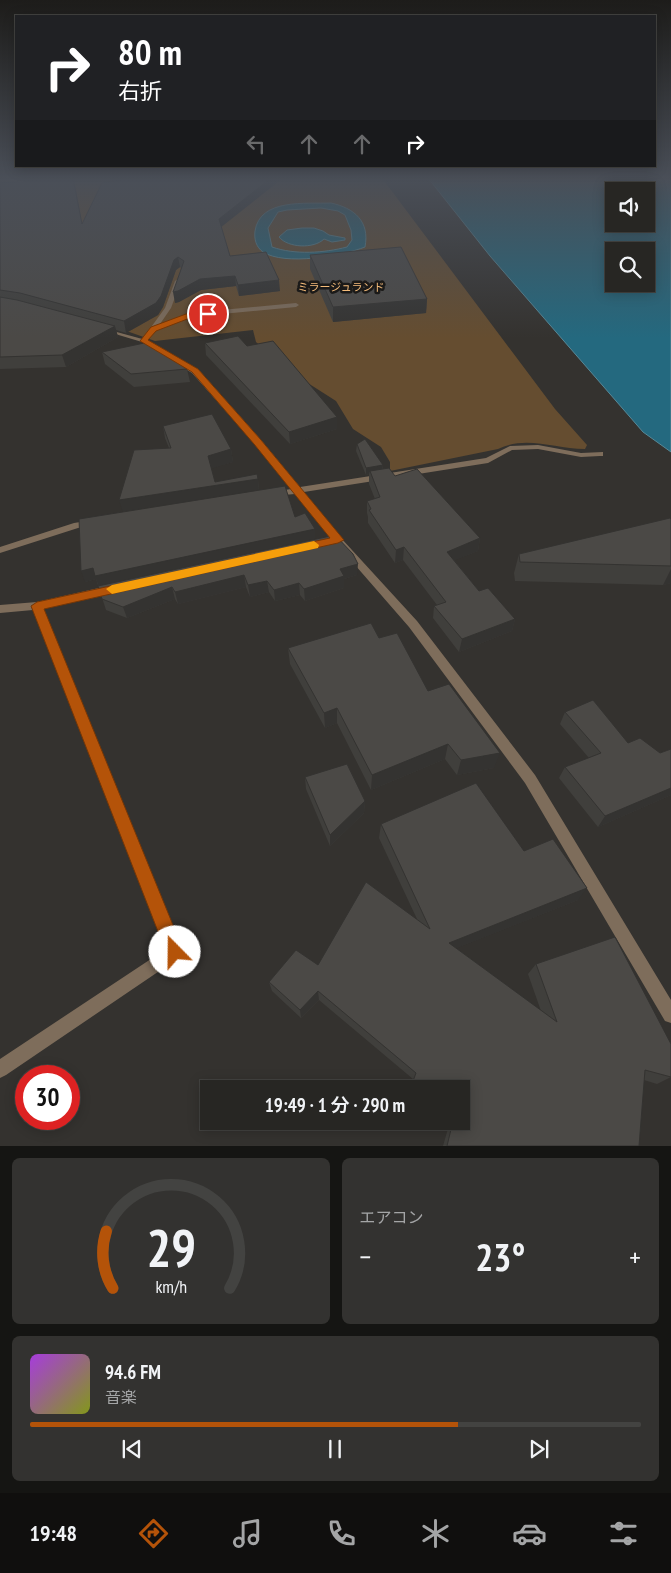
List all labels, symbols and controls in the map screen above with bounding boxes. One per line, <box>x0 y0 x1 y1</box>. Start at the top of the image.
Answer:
text: 80 m <box>118 29 182 75</box>
icon: right <box>35 35 100 100</box>
text: 右折 <box>118 77 162 105</box>
icon: left <box>242 130 270 158</box>
icon: ahead <box>295 130 323 158</box>
icon: ahead <box>348 130 376 158</box>
icon: right <box>401 130 429 158</box>
map controls <box>605 182 655 292</box>
button: sound <box>605 182 655 232</box>
button: search <box>605 242 655 292</box>
park label: ミラージュランド <box>297 280 385 294</box>
pin <box>187 293 229 335</box>
icon: arrive <box>194 300 222 328</box>
position arrow <box>148 925 200 977</box>
speed limit sign: 30 <box>15 1065 80 1130</box>
text: 19:49 · 1 分 · 290 m <box>265 1093 405 1117</box>
text: エアコン <box>360 1207 424 1227</box>
text: 29 <box>146 1214 196 1281</box>
text: 23° <box>475 1232 525 1281</box>
text: − <box>360 1238 371 1275</box>
text: + <box>629 1238 641 1275</box>
text: km/h <box>155 1275 187 1298</box>
text: 94.6 FM <box>105 1360 161 1384</box>
text: 音楽 <box>105 1387 137 1407</box>
icon: previous <box>118 1435 146 1463</box>
icon: pause <box>321 1435 349 1463</box>
icon: next <box>525 1435 553 1463</box>
icon: directions <box>136 1516 171 1551</box>
icon: music <box>230 1516 265 1551</box>
icon: phone <box>324 1516 359 1551</box>
icon: climate <box>418 1516 453 1551</box>
icon: car <box>512 1516 547 1551</box>
icon: filters <box>606 1516 641 1551</box>
text: 19:48 <box>30 1519 77 1547</box>

